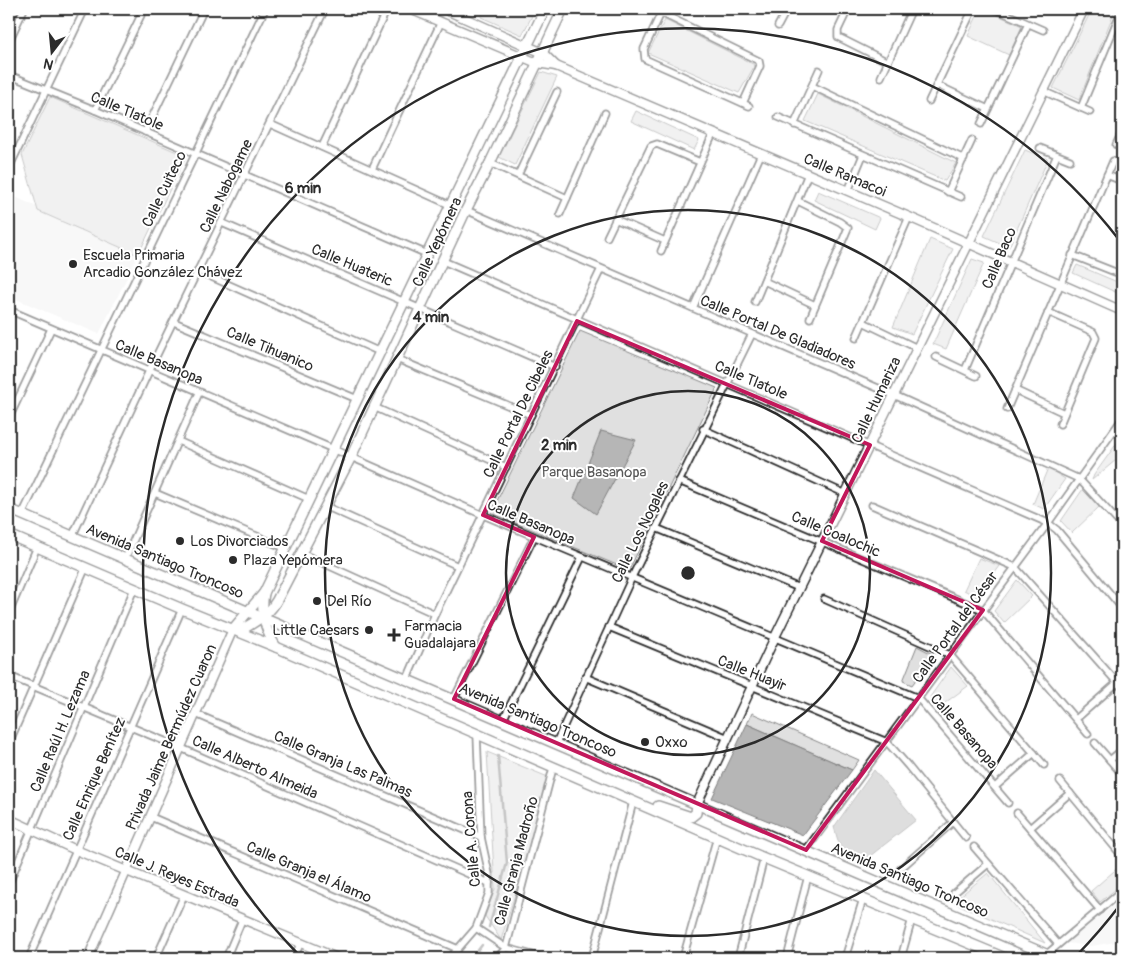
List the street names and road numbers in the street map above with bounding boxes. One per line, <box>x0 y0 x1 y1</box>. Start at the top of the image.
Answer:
street label: Calle Tlatole <box>87 88 167 136</box>
street label: Calle Nabogame <box>196 136 258 236</box>
street label: Calle Cuiteco <box>138 148 191 231</box>
street label: Calle Ramacoi <box>800 149 889 202</box>
street label: Calle Yepómera <box>408 194 467 290</box>
street label: Calle Baco <box>978 224 1021 292</box>
street label: Calle Huateric <box>308 240 396 291</box>
street label: Calle Portal De Gladiadores <box>697 291 859 374</box>
street label: Calle Tihuanico <box>223 323 316 376</box>
street label: Calle Basanopa <box>112 335 206 390</box>
street label: Calle Portal De Cibeles <box>479 347 558 481</box>
street label: Calle Humariza <box>847 354 906 447</box>
street label: Calle Tlatole <box>711 357 791 405</box>
street label: Calle Los Nogales <box>608 478 673 586</box>
street label: Calle Basanopa <box>484 495 578 550</box>
street label: Calle Coalochic <box>788 507 884 562</box>
street label: Avenida Santiago Troncoso <box>83 520 246 603</box>
street label: Calle Portal del César <box>908 567 1003 687</box>
street label: Privada Jaime Bermúdez Cuaron <box>122 641 221 833</box>
street label: Calle Huayir <box>715 651 790 696</box>
street label: Calle Raúl H. Lezama <box>26 667 95 795</box>
street label: Avenida Santiago Troncoso <box>456 679 619 762</box>
street label: Calle Basanopa <box>926 690 1002 773</box>
street label: Calle Enrique Benítez <box>59 714 130 844</box>
street label: Calle Granja Las Palmas <box>271 727 415 802</box>
street label: Calle Alberto Almeida <box>189 731 321 804</box>
street label: Calle A. Corona <box>458 790 485 888</box>
street label: Calle Granja Madroño <box>490 794 543 928</box>
street label: Calle Granja el Álamo <box>243 837 374 907</box>
street label: Avenida Santiago Troncoso <box>828 839 991 922</box>
street label: Calle J. Reyes Estrada <box>111 843 242 912</box>

